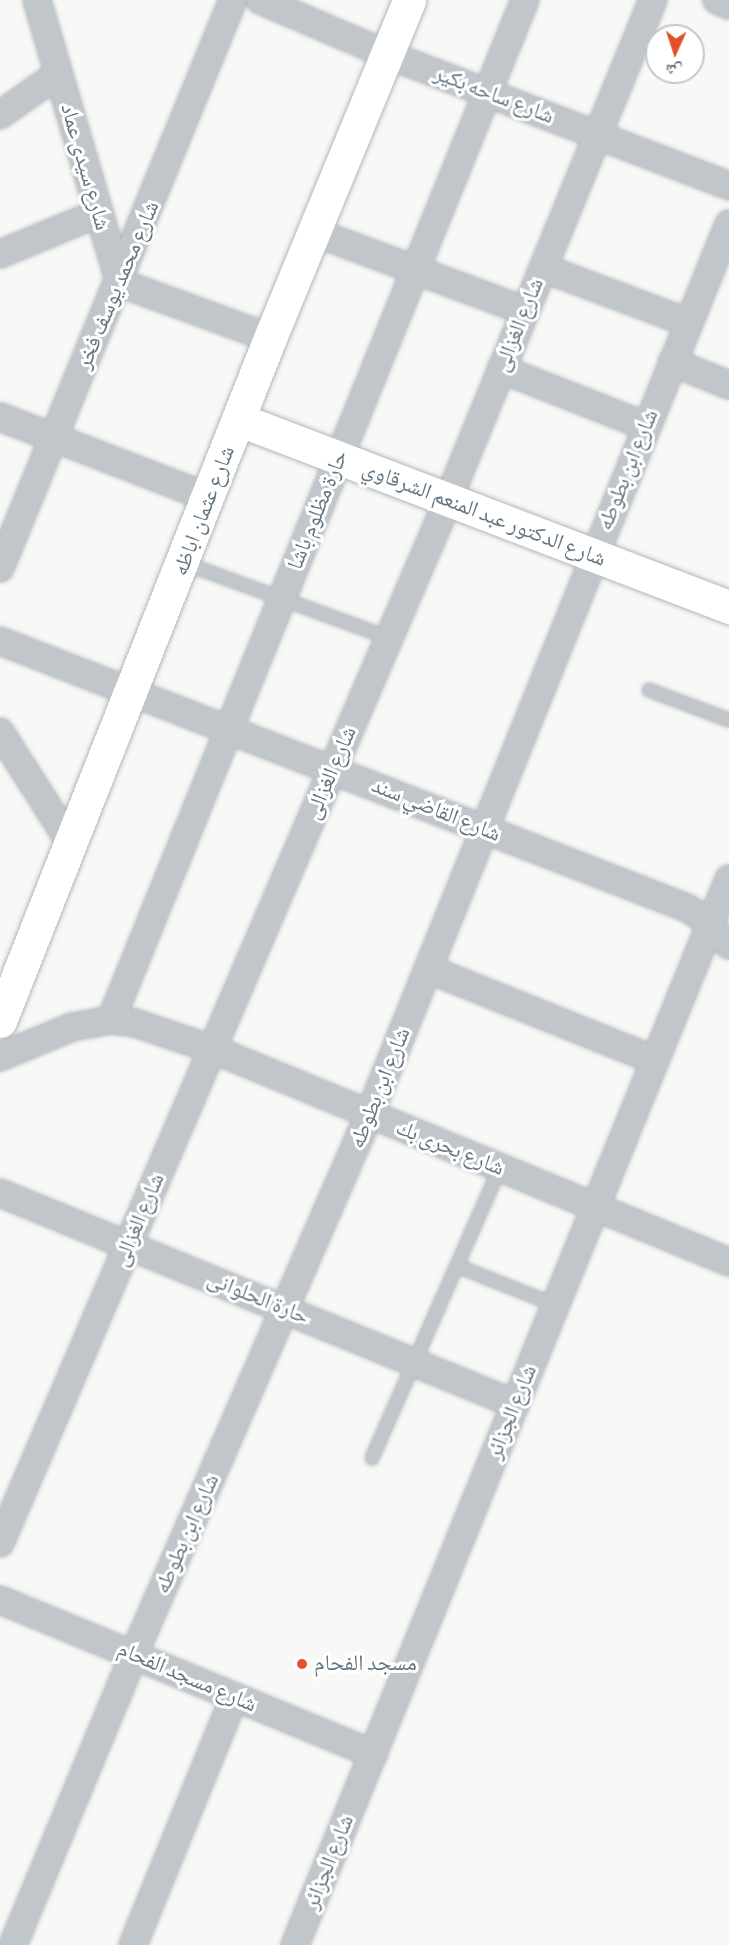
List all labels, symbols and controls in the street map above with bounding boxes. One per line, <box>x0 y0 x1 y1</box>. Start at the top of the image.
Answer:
north arrow <box>645 24 705 84</box>
street label: شارع ساحه بكير <box>430 60 558 130</box>
text: ش <box>665 62 683 78</box>
street label: شارع سيدى عماد <box>54 101 116 233</box>
street label: شارع محمد يوسف فخر <box>71 197 165 373</box>
street label: شارع الغزالى <box>488 274 550 376</box>
street label: شارع ابن بطوطه <box>592 406 664 534</box>
street label: شارع عثمان اباظه <box>167 442 241 580</box>
street label: حارة مظلوم باشا <box>282 447 354 573</box>
street label: شارع الدكتور عبد المنعم الشرقاوي <box>359 455 609 573</box>
street label: شارع الغزالى <box>300 723 362 823</box>
street label: شارع القاضي سند <box>368 772 504 848</box>
street label: شارع ابن بطوطه <box>344 1024 416 1152</box>
street label: شارع بحرى بك <box>392 1114 508 1182</box>
street label: شارع الغزالى <box>108 1170 170 1270</box>
street label: حارة الحلوانى <box>203 1266 313 1330</box>
street label: شارع الجزائر <box>481 1361 543 1463</box>
street label: شارع ابن بطوطه <box>149 1470 225 1598</box>
street label: شارع مسجد الفحام <box>114 1636 260 1718</box>
place label: مسجد الفحام <box>314 1651 417 1677</box>
marker: مسجد الفحام <box>295 1657 309 1671</box>
street label: شارع الجزائر <box>298 1811 360 1913</box>

